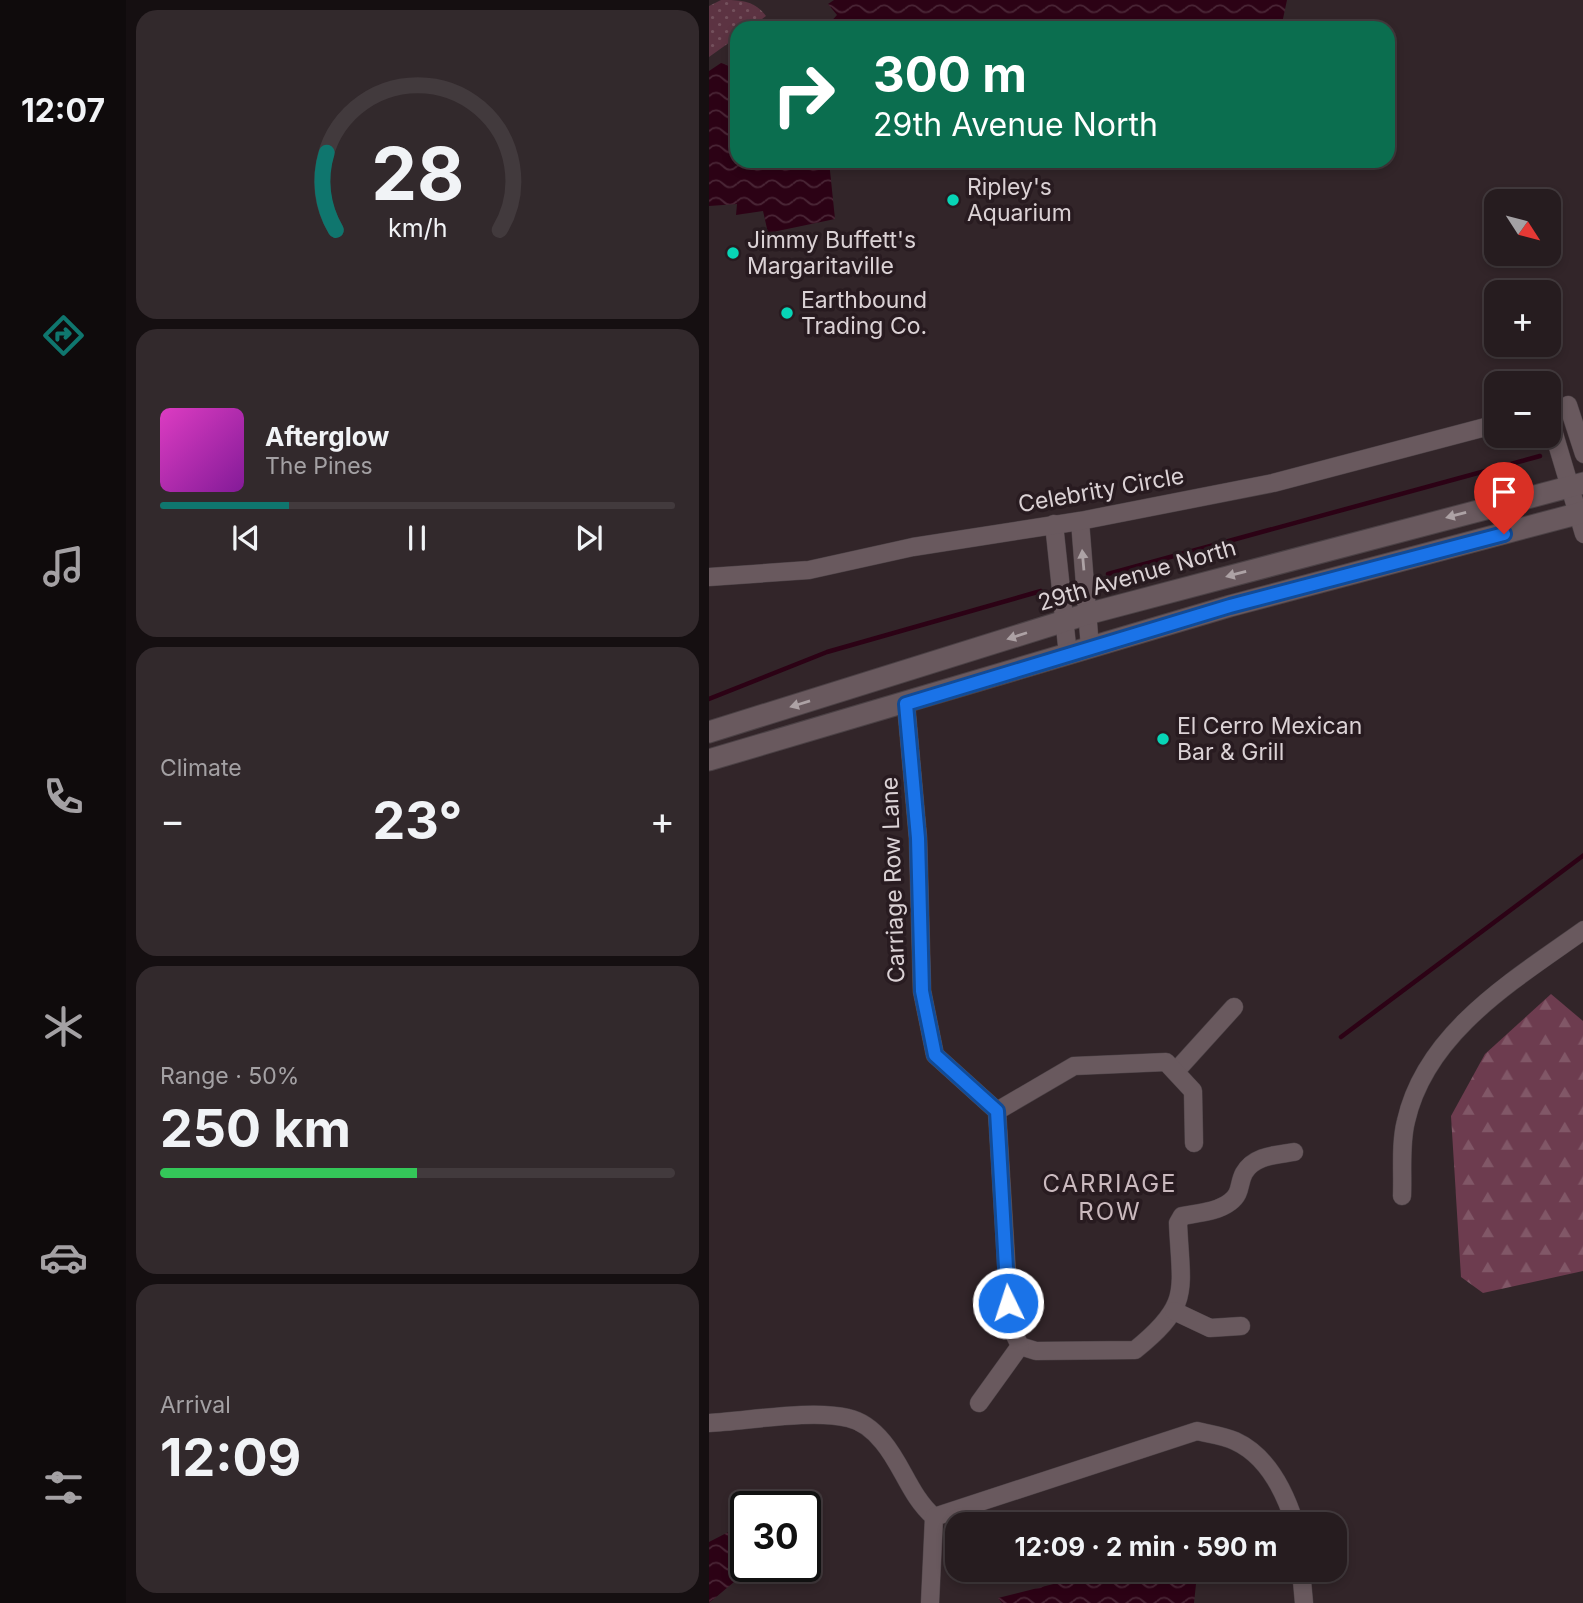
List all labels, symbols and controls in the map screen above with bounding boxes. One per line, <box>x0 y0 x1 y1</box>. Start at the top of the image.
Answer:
text: 300 m <box>873 45 1027 104</box>
icon: right <box>758 49 849 140</box>
text: 12:07 <box>21 91 105 130</box>
text: 29th Avenue North <box>873 105 1158 144</box>
text: 28 <box>371 130 464 219</box>
place label: Ripley's Aquarium <box>967 173 1072 227</box>
north arrow <box>1484 189 1561 266</box>
map controls <box>1484 189 1561 448</box>
marker: Ripley's Aquarium <box>945 192 961 208</box>
text: km/h <box>388 213 447 243</box>
place label: Jimmy Buffett's Margaritaville <box>747 226 916 280</box>
marker: Jimmy Buffett's Margaritaville <box>725 245 741 261</box>
button: + <box>1484 280 1561 357</box>
place label: Earthbound Trading Co. <box>801 286 927 340</box>
marker: Earthbound Trading Co. <box>779 305 795 321</box>
icon: directions <box>39 311 88 360</box>
button: − <box>1484 371 1561 448</box>
text: Afterglow <box>265 421 389 452</box>
text: The Pines <box>265 452 373 480</box>
street label: Celebrity Circle <box>1016 462 1186 518</box>
pin <box>1474 462 1534 534</box>
icon: arrive <box>1485 473 1523 511</box>
one-way arrow <box>1445 510 1467 521</box>
icon: previous <box>227 519 265 557</box>
icon: pause <box>398 519 436 557</box>
icon: next <box>570 519 608 557</box>
street label: 29th Avenue North <box>1035 533 1239 617</box>
icon: music <box>39 542 88 591</box>
one-way arrow <box>1077 549 1088 571</box>
one-way arrow <box>1225 569 1247 580</box>
one-way arrow <box>1007 632 1028 642</box>
one-way arrow <box>789 699 810 710</box>
place label: El Cerro Mexican Bar & Grill <box>1177 712 1362 766</box>
marker: El Cerro Mexican Bar & Grill <box>1155 731 1171 747</box>
text: Climate <box>160 754 242 782</box>
icon: phone <box>39 772 88 821</box>
street label: Carriage Row Lane <box>875 776 911 984</box>
text: 23° <box>373 789 462 852</box>
text: − <box>160 797 185 843</box>
text: + <box>650 797 675 843</box>
icon: climate <box>39 1002 88 1051</box>
text: Range · 50% <box>160 1062 299 1090</box>
text: 250 km <box>160 1097 351 1160</box>
district label: CARRIAGE ROW <box>1042 1169 1178 1226</box>
icon: car <box>39 1233 88 1282</box>
position arrow <box>971 1266 1045 1340</box>
text: Arrival <box>160 1391 231 1419</box>
text: 12:09 <box>160 1426 301 1489</box>
icon: filters <box>39 1463 88 1512</box>
speed limit sign: 30 <box>730 1491 821 1582</box>
text: 12:09 · 2 min · 590 m <box>1014 1531 1278 1562</box>

